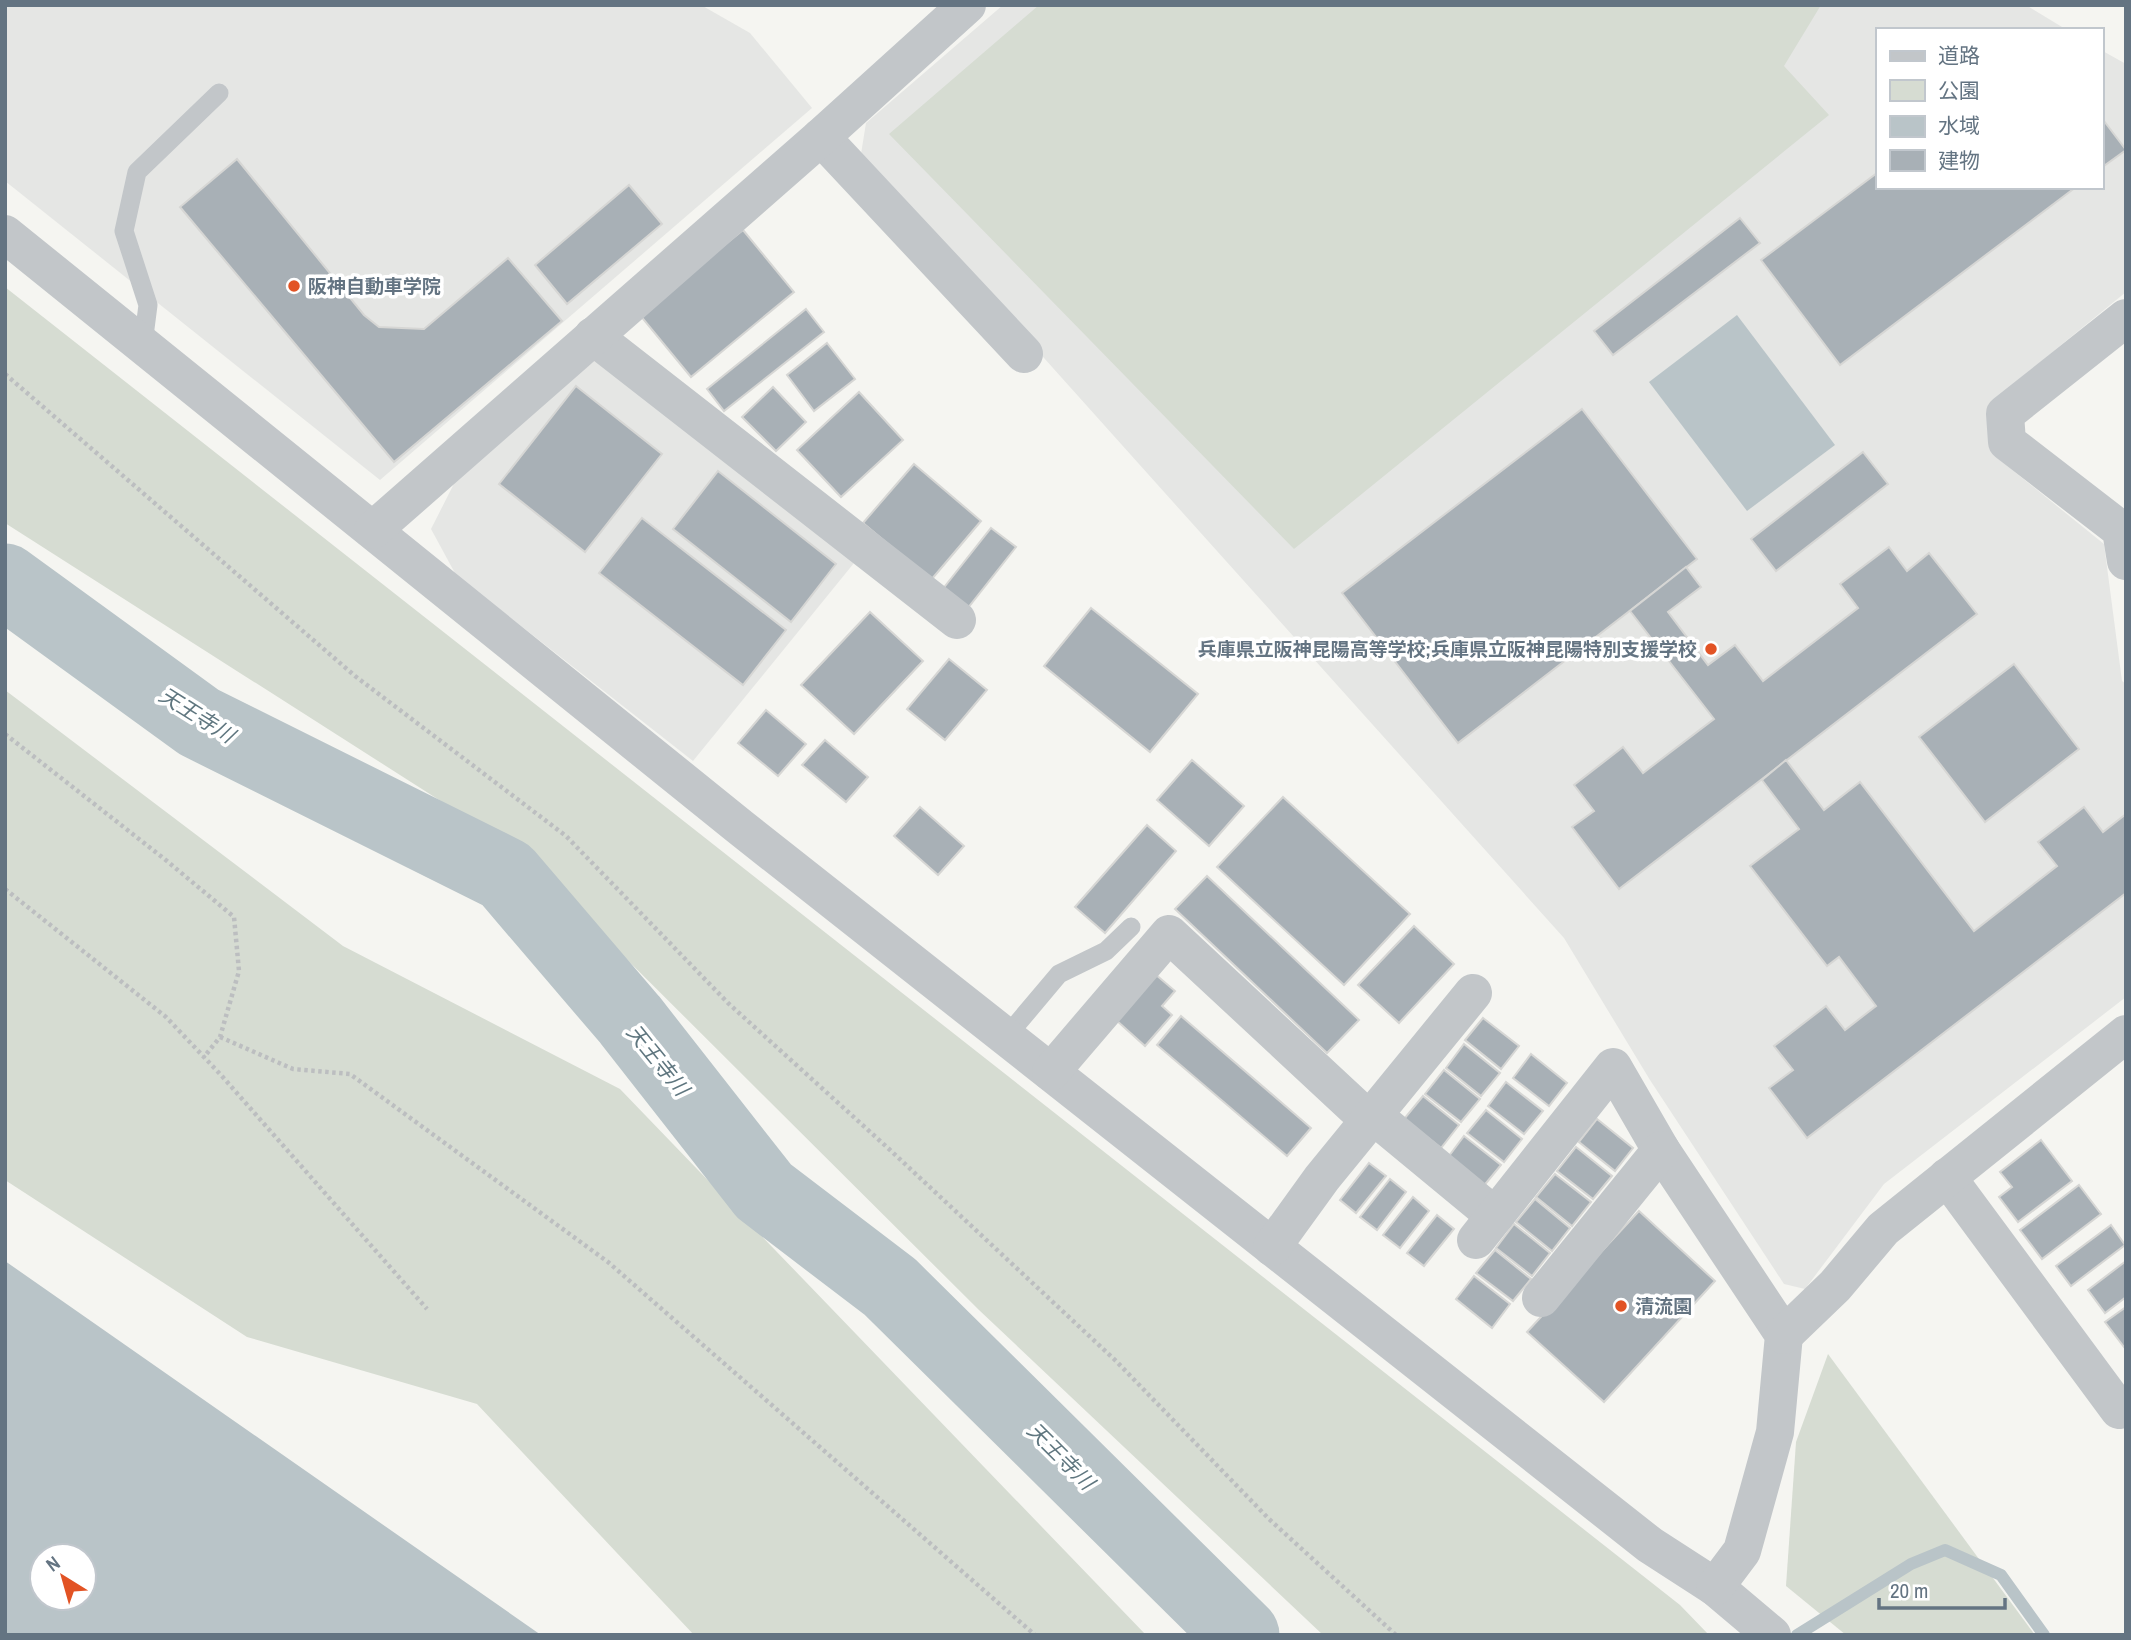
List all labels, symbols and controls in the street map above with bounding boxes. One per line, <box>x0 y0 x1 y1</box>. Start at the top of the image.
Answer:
legend <box>1876 28 2103 189</box>
text: 道路 <box>1938 41 1980 70</box>
text: 公園 <box>1938 76 1980 105</box>
text: 水域 <box>1938 111 1980 140</box>
text: 建物 <box>1938 146 1980 175</box>
place label: 阪神自動車学院 <box>308 273 441 299</box>
marker: 阪神自動車学院 <box>286 278 302 294</box>
place label: 兵庫県立阪神昆陽高等学校;兵庫県立阪神昆陽特別支援学校 <box>1198 636 1697 662</box>
marker: 兵庫県立阪神昆陽高等学校;兵庫県立阪神昆陽特別支援学校 <box>1703 641 1719 657</box>
water label: 天王寺川 <box>154 680 242 751</box>
water label: 天王寺川 <box>620 1018 697 1103</box>
place label: 清流園 <box>1635 1293 1692 1319</box>
marker: 清流園 <box>1613 1298 1629 1314</box>
water label: 天王寺川 <box>1021 1416 1102 1497</box>
north arrow <box>28 1542 98 1612</box>
text: N <box>40 1550 65 1577</box>
scale bar <box>1879 1566 2005 1610</box>
text: 20 m <box>1890 1576 1928 1605</box>

